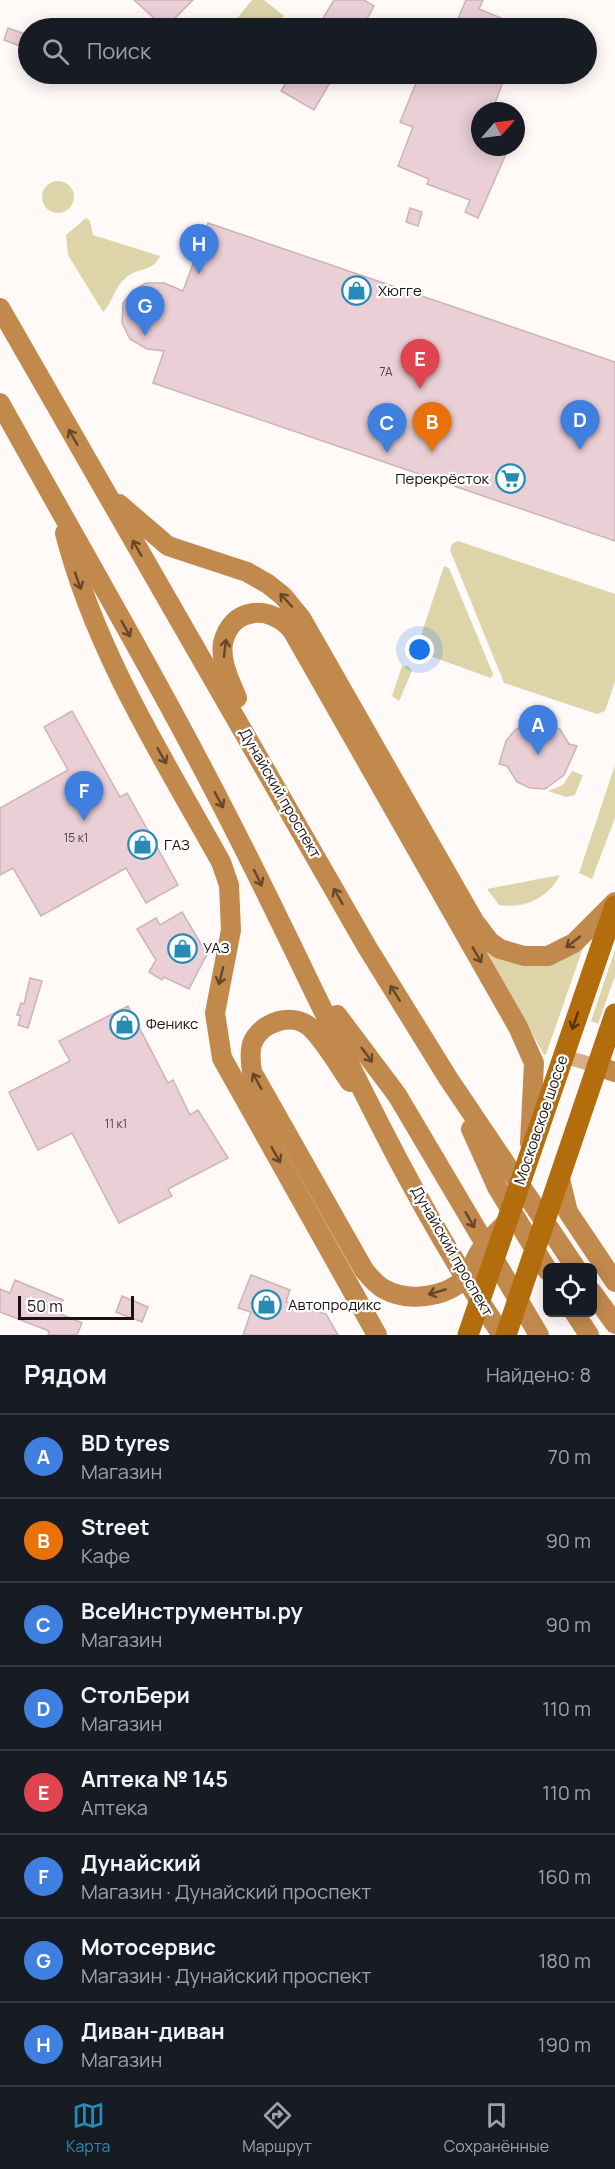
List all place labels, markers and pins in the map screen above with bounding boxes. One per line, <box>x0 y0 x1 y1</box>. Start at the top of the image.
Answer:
pin: H <box>180 224 218 274</box>
shop icon: Хюгге <box>341 275 373 307</box>
place label: Хюгге <box>378 280 422 301</box>
pin: G <box>126 286 164 336</box>
pin: E <box>400 340 440 389</box>
pin: D <box>560 400 600 450</box>
pin: B <box>412 402 452 452</box>
pin: C <box>368 404 406 453</box>
supermarket icon: Перекрёсток <box>494 463 526 495</box>
place label: Перекрёсток <box>395 468 490 489</box>
pin: A <box>518 706 558 755</box>
pin: F <box>64 772 104 821</box>
shop icon: ГАЗ <box>127 829 159 861</box>
place label: ГАЗ <box>164 834 190 855</box>
shop icon: УАЗ <box>166 932 198 964</box>
place label: УАЗ <box>203 937 229 958</box>
shop icon: Феникс <box>109 1008 141 1040</box>
place label: Феникс <box>146 1013 198 1034</box>
shop icon: Автопродикс <box>251 1289 283 1321</box>
place label: Автопродикс <box>288 1294 381 1315</box>

